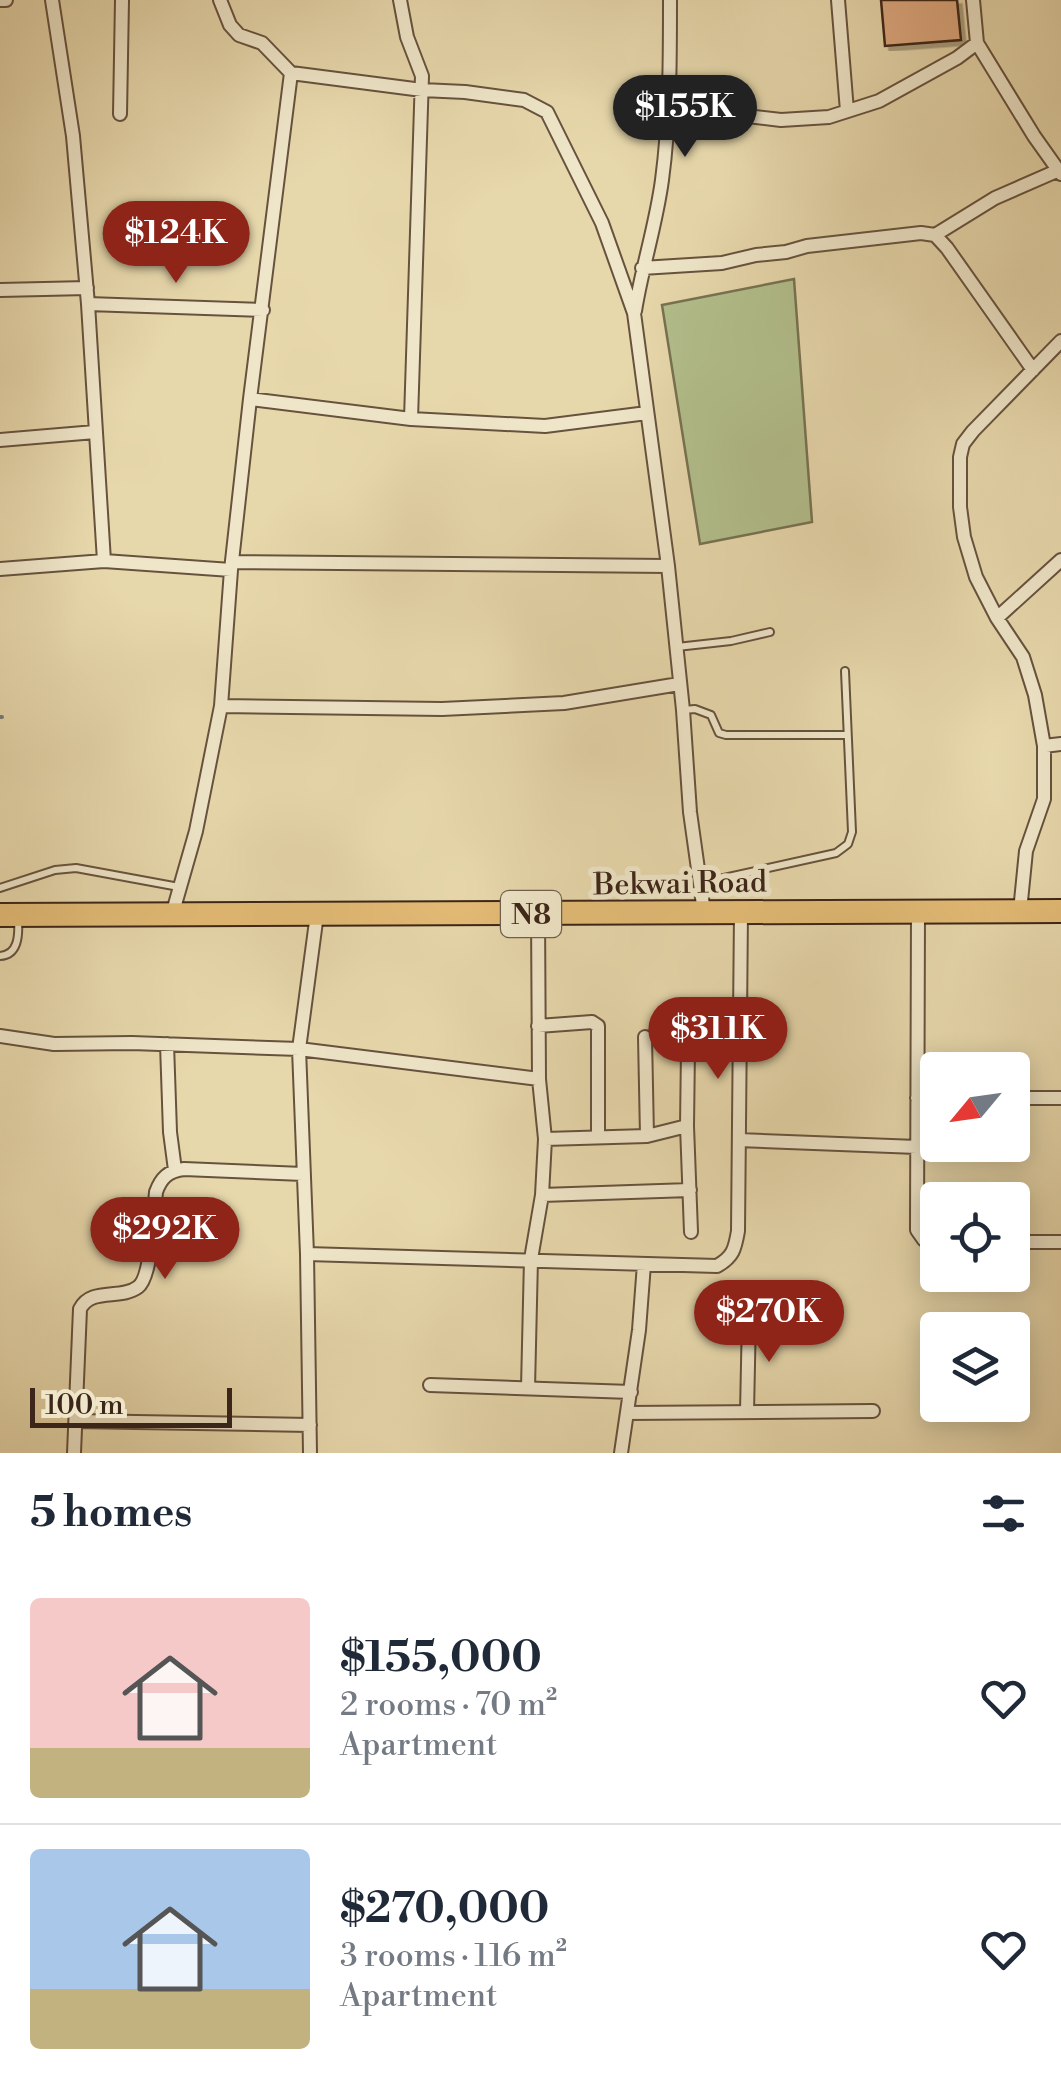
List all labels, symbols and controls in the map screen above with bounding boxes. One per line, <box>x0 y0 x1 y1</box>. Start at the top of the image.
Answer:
pin: $155K <box>615 75 755 160</box>
text: $155K <box>635 87 735 127</box>
pin: $124K <box>106 201 246 286</box>
text: $124K <box>125 213 227 253</box>
street label: Bekwai Road <box>592 863 767 905</box>
road number: N8 <box>501 891 561 937</box>
pin: $311K <box>648 997 788 1082</box>
text: $311K <box>670 1009 766 1049</box>
north arrow <box>920 1052 1030 1162</box>
map controls <box>920 1052 1030 1422</box>
button: locate <box>920 1182 1030 1292</box>
pin: $292K <box>95 1197 235 1282</box>
text: $292K <box>112 1209 218 1249</box>
pin: $270K <box>699 1280 839 1365</box>
text: $270K <box>716 1292 822 1332</box>
button: layers <box>920 1312 1030 1422</box>
scale bar <box>30 1383 232 1428</box>
text: 100 m <box>45 1388 124 1423</box>
icon: filters <box>976 1486 1031 1541</box>
text: 5 homes <box>30 1487 192 1540</box>
text: $155,000 <box>340 1632 542 1685</box>
icon: home <box>110 1638 230 1758</box>
icon: heart <box>976 1671 1031 1726</box>
text: 2 rooms · 70 m² <box>340 1685 557 1725</box>
text: Apartment <box>340 1725 497 1765</box>
text: $270,000 <box>340 1883 549 1936</box>
icon: home <box>110 1889 230 2009</box>
icon: heart <box>976 1922 1031 1977</box>
text: 3 rooms · 116 m² <box>340 1936 567 1976</box>
text: Apartment <box>340 1976 497 2016</box>

